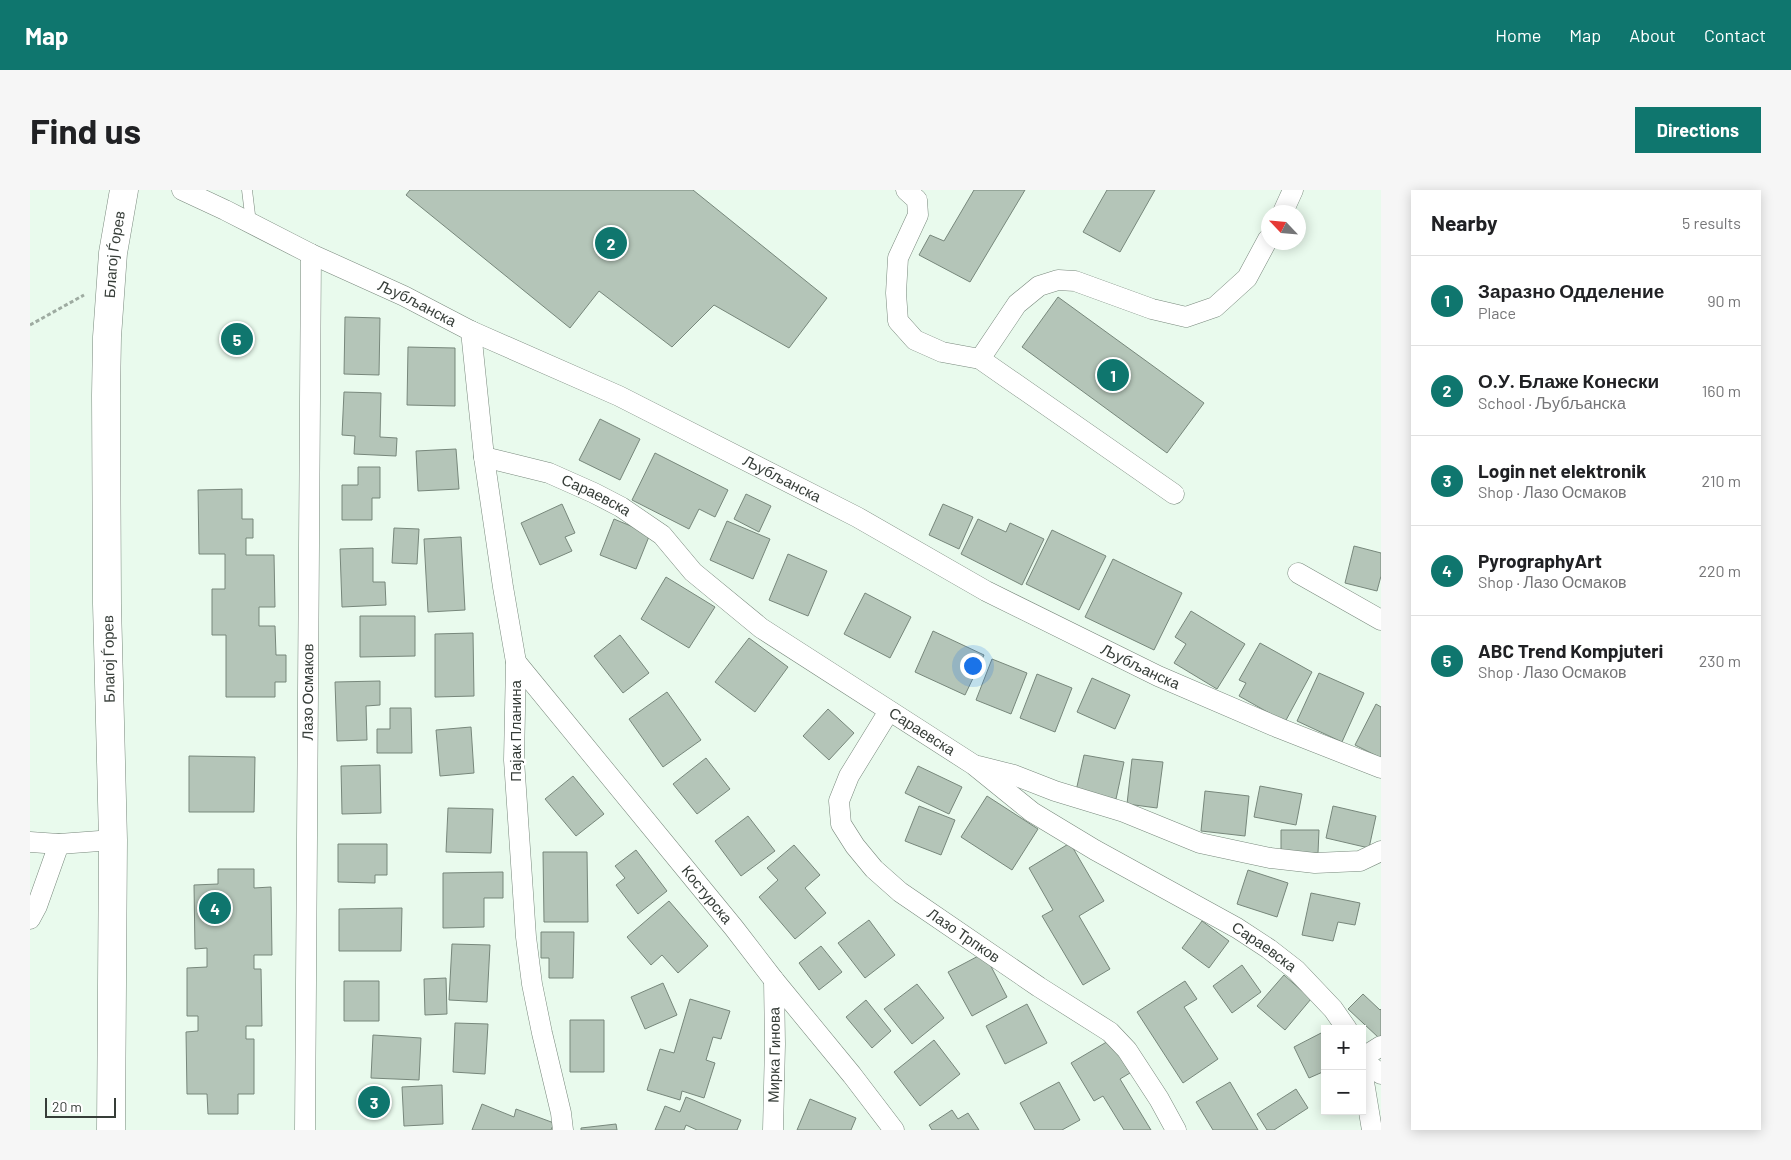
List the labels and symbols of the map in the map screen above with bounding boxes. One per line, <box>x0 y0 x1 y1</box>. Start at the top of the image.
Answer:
north arrow <box>1261 205 1306 250</box>
street label: Благој Ѓорев <box>100 209 128 299</box>
pin: 2 <box>595 224 627 262</box>
street label: Љубљанска <box>376 276 460 330</box>
pin: 5 <box>221 320 253 358</box>
pin: 1 <box>1097 356 1129 394</box>
street label: Љубљанска <box>740 451 825 506</box>
street label: Сараевска <box>559 470 635 520</box>
street label: Благој Ѓорев <box>98 615 118 703</box>
street label: Љубљанска <box>1098 639 1183 693</box>
street label: Лазо Осмаков <box>298 643 316 741</box>
your location <box>960 653 986 679</box>
street label: Пајак Планина <box>506 680 524 782</box>
street label: Сараевска <box>886 703 959 759</box>
street label: Костурска <box>678 861 737 927</box>
pin: 4 <box>199 889 231 927</box>
street label: Лазо Трпков <box>924 904 1004 966</box>
street label: Сараевска <box>1229 917 1301 975</box>
street label: Мирка Гинова <box>764 1006 783 1103</box>
pin: 3 <box>358 1083 390 1121</box>
scale bar <box>45 1095 116 1118</box>

